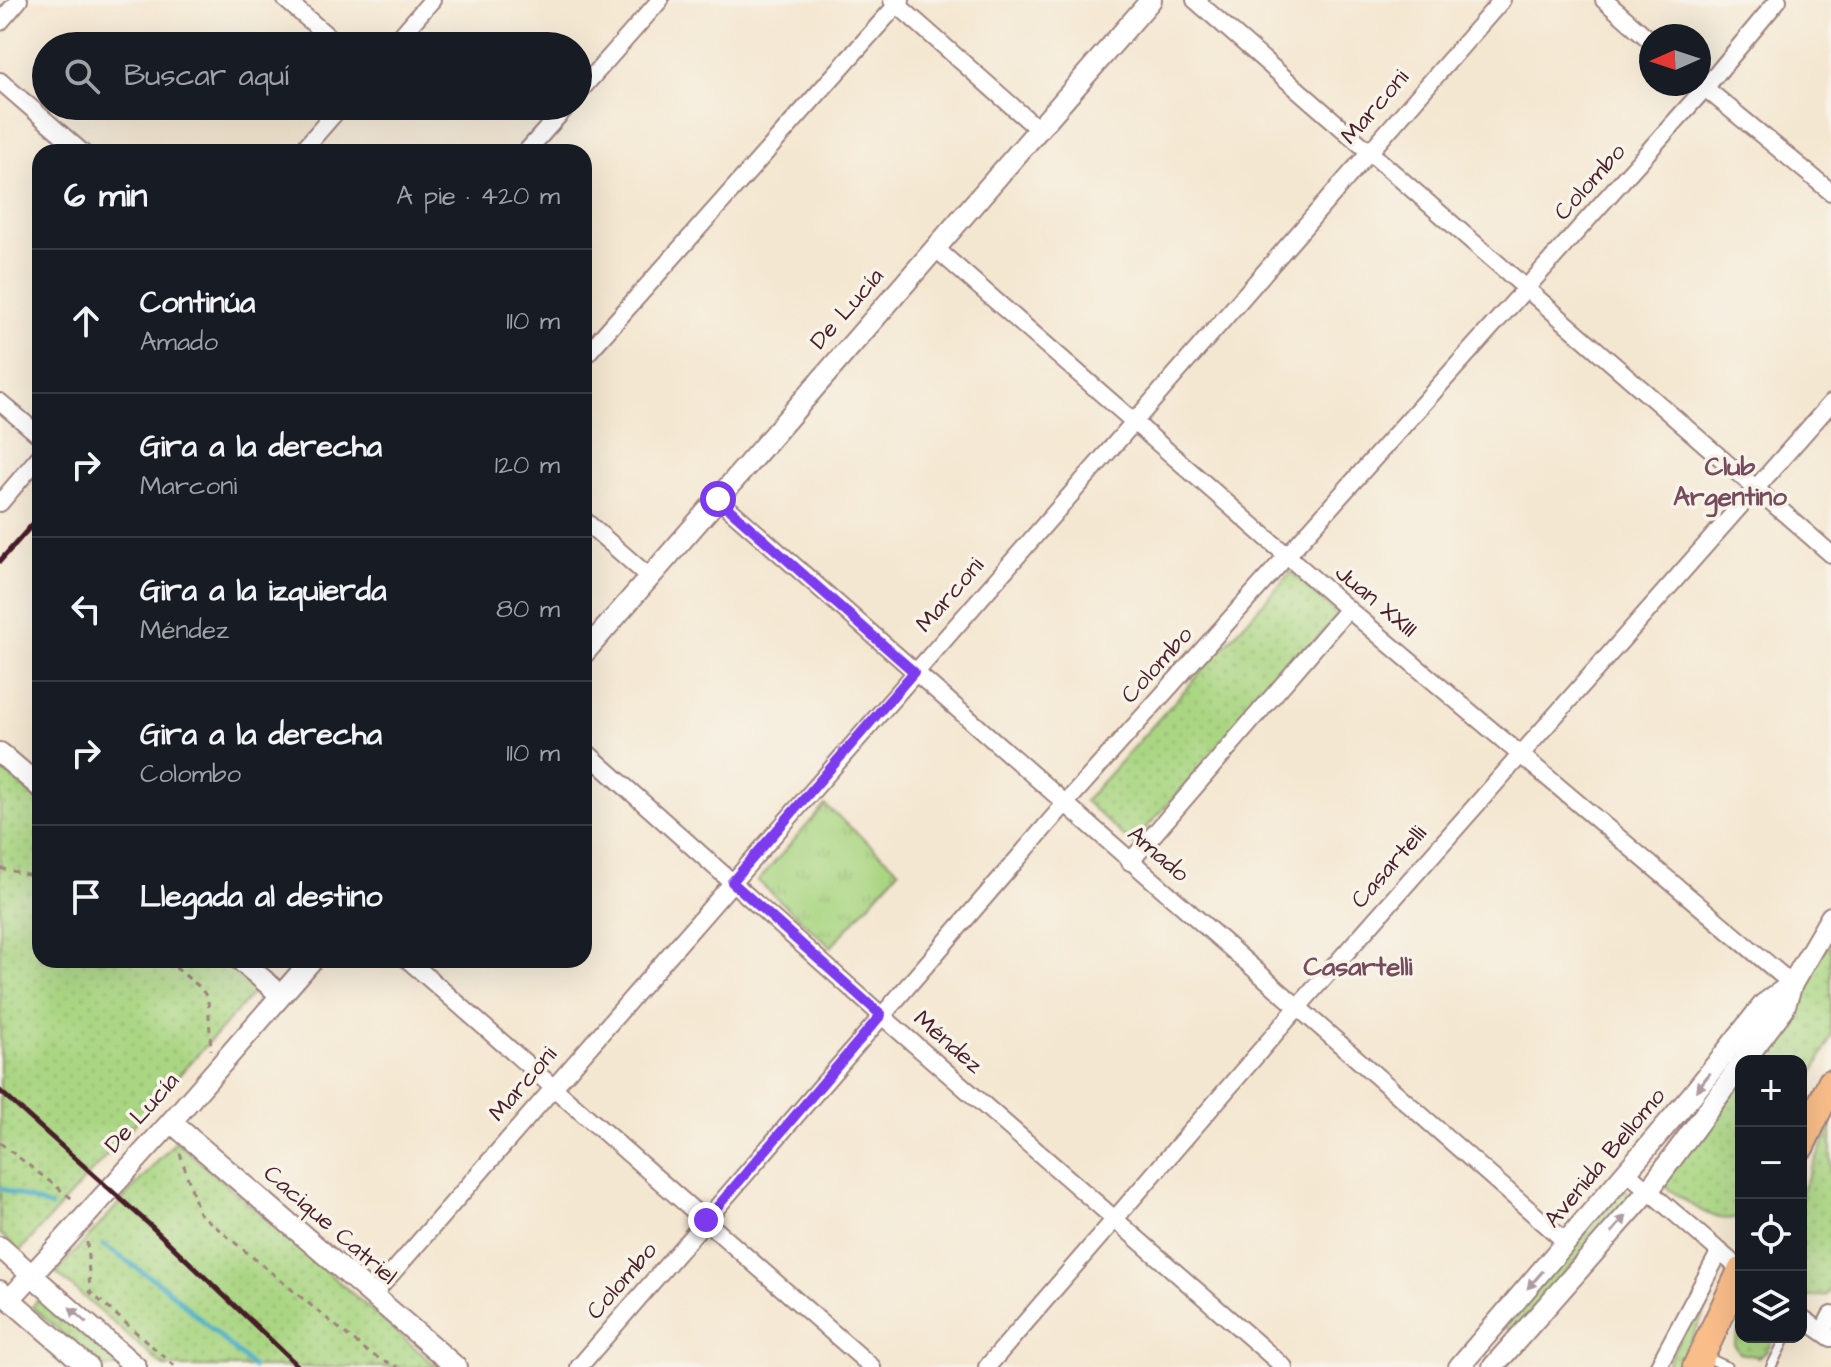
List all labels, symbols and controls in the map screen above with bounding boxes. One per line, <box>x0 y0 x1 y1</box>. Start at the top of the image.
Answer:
north arrow <box>1639 24 1711 96</box>
search box <box>32 32 592 120</box>
icon: search <box>60 54 104 98</box>
text: Buscar aquí <box>124 55 289 97</box>
street label: Marconi <box>1333 62 1417 152</box>
street label: Colombo <box>1546 136 1634 228</box>
text: 6 min <box>64 172 148 220</box>
text: A pie · 420 m <box>396 178 560 214</box>
street label: De Lucía <box>802 261 892 357</box>
text: Continúa <box>140 282 255 324</box>
icon: ahead <box>64 299 108 343</box>
text: 110 m <box>506 303 560 339</box>
text: Amado <box>140 324 218 360</box>
text: Gira a la derecha <box>140 426 382 468</box>
icon: right <box>64 443 108 487</box>
text: 120 m <box>495 447 560 483</box>
district label: Club Argentino <box>1673 449 1787 518</box>
text: Marconi <box>140 468 237 504</box>
route start <box>700 481 736 517</box>
street label: Marconi <box>908 550 992 640</box>
street label: Juan XXIII <box>1327 556 1425 646</box>
text: Gira a la izquierda <box>140 570 386 612</box>
icon: left <box>64 587 108 631</box>
text: 80 m <box>496 591 560 627</box>
text: Méndez <box>140 612 229 648</box>
street label: Colombo <box>1113 619 1201 711</box>
text: Gira a la derecha <box>140 714 382 756</box>
icon: right <box>64 731 108 775</box>
text: 110 m <box>506 735 560 771</box>
text: Colombo <box>140 756 241 792</box>
street label: Amado <box>1120 818 1197 891</box>
street label: Casartelli <box>1343 818 1435 916</box>
icon: arrive <box>64 875 108 919</box>
text: Llegada al destino <box>140 876 382 918</box>
district label: Casartelli <box>1304 949 1413 985</box>
street label: Méndez <box>906 1002 990 1082</box>
street label: Marconi <box>481 1039 565 1129</box>
map controls <box>1735 1055 1807 1343</box>
button: + <box>1735 1055 1807 1127</box>
street label: De Lucía <box>97 1065 187 1161</box>
one-way arrow <box>1695 1072 1711 1092</box>
street label: Avenida Bellomo <box>1536 1080 1674 1236</box>
button: − <box>1735 1127 1807 1199</box>
street label: Cacique Catriel <box>256 1157 404 1293</box>
button: locate <box>1735 1199 1807 1271</box>
route end <box>688 1202 724 1238</box>
one-way arrow <box>1609 1215 1627 1234</box>
street label: Colombo <box>579 1234 666 1327</box>
one-way arrow <box>1526 1271 1544 1290</box>
button: layers <box>1735 1271 1807 1343</box>
one-way arrow <box>68 1307 87 1325</box>

